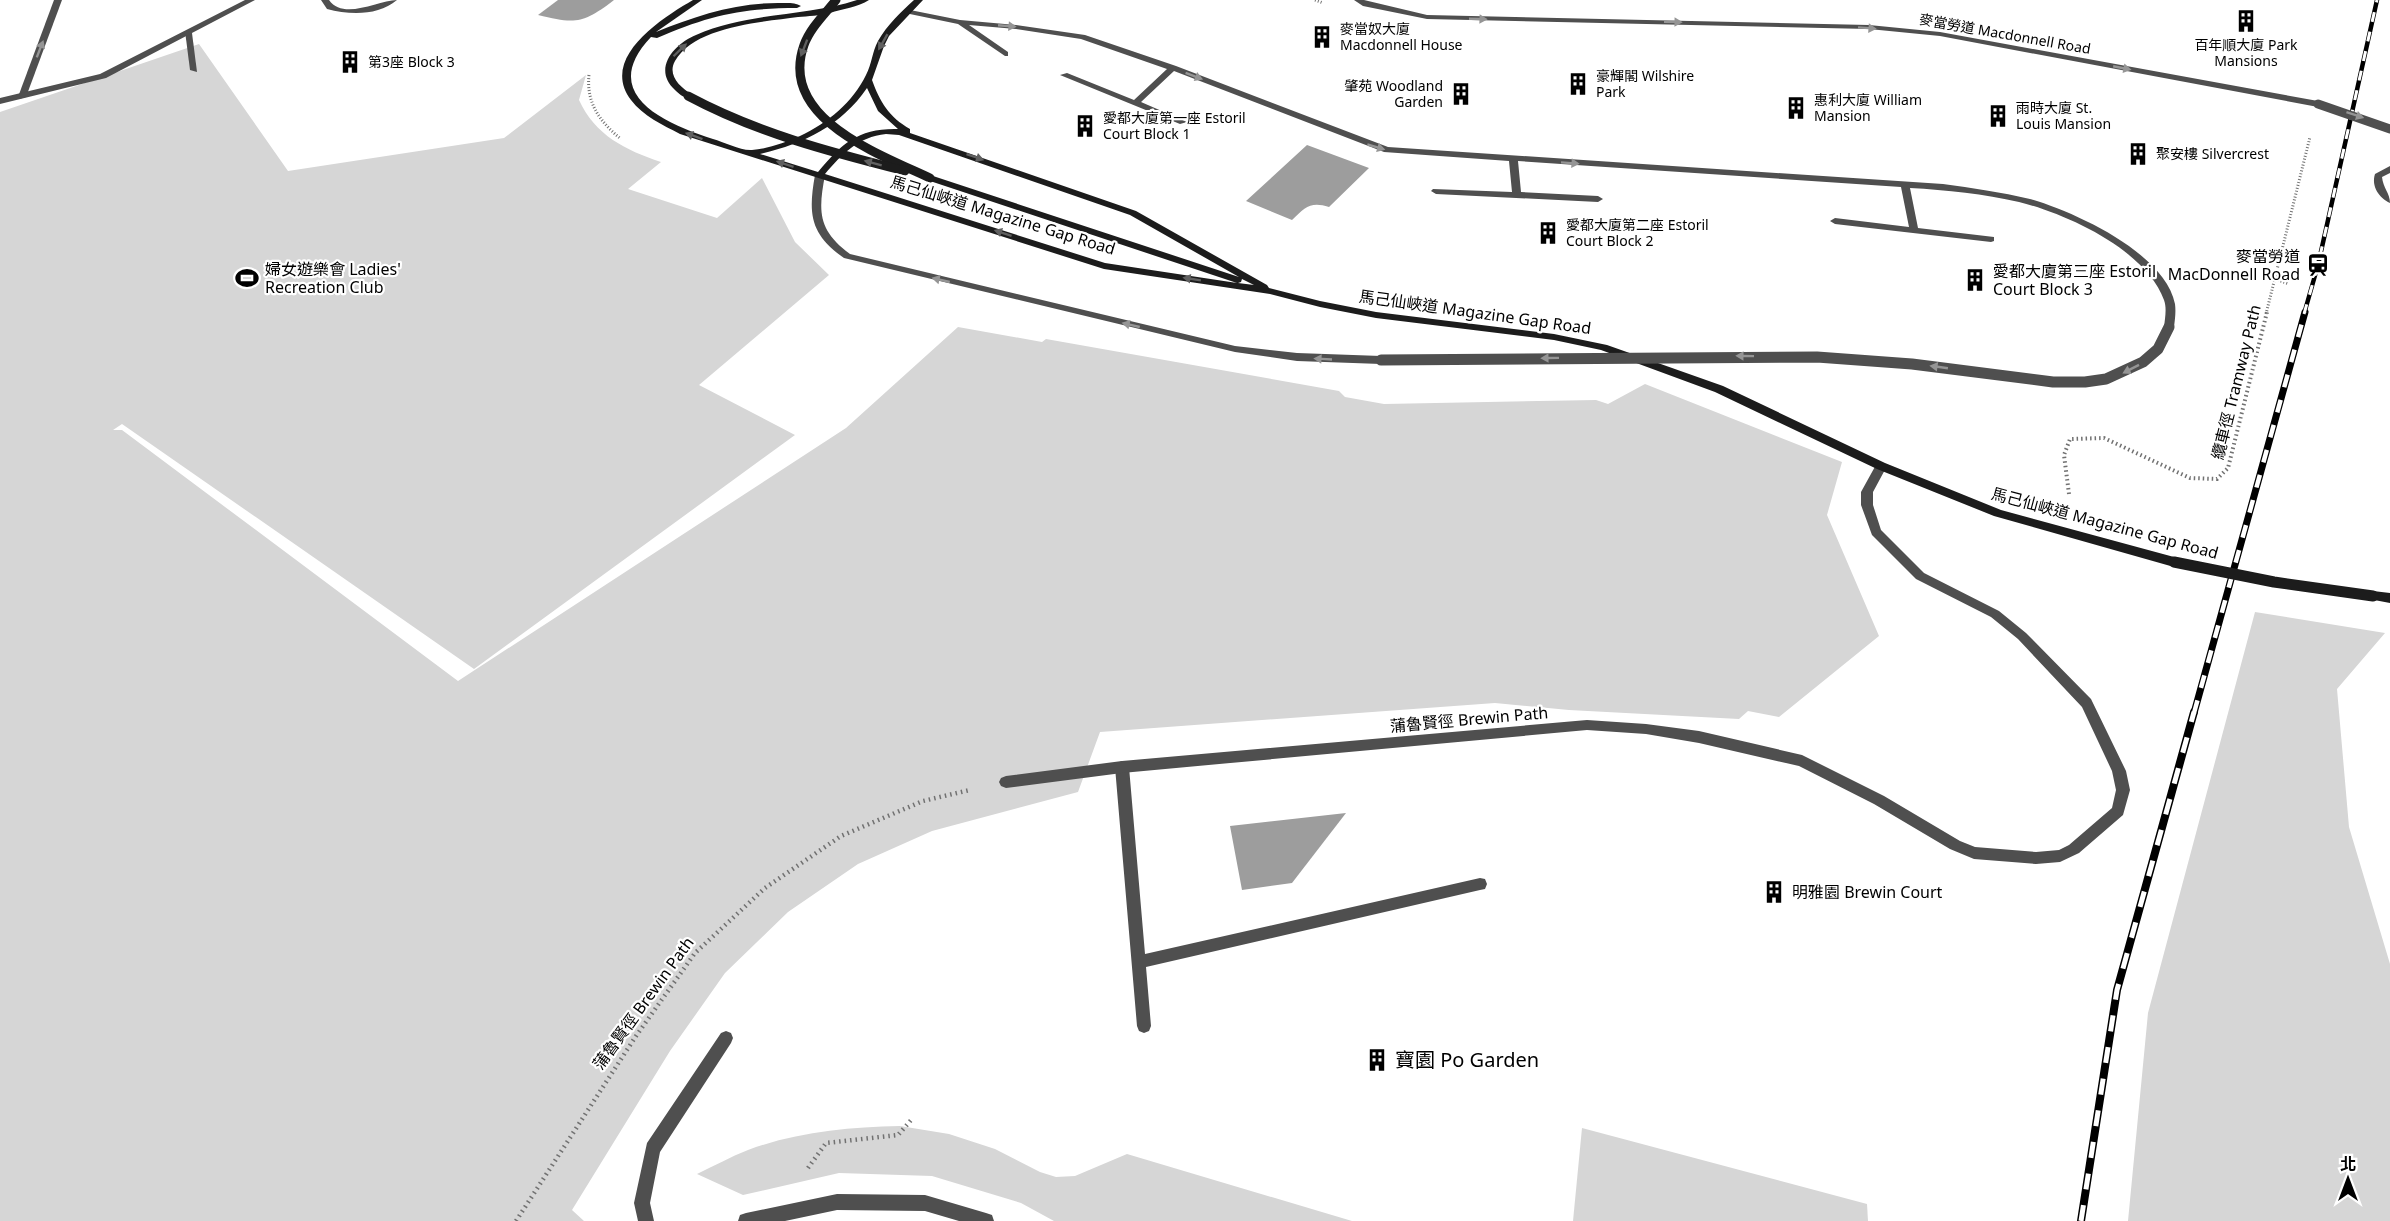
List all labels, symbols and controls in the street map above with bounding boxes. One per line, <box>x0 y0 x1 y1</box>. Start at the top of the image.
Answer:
building icon: 百年順大廈 Park Mansions <box>2233 8 2259 34</box>
street label: 麥當勞道 Macdonnell Road <box>1918 9 2092 58</box>
one-way arrow <box>1468 14 1487 23</box>
one-way arrow <box>1663 17 1682 27</box>
place label: 麥當奴大廈 Macdonnell House <box>1340 19 1463 54</box>
one-way arrow <box>997 21 1016 31</box>
one-way arrow <box>1858 23 1877 32</box>
building icon: 麥當奴大廈 Macdonnell House <box>1309 24 1335 50</box>
one-way arrow <box>878 34 888 51</box>
place label: 百年順大廈 Park Mansions <box>2194 35 2298 70</box>
one-way arrow <box>36 39 46 57</box>
one-way arrow <box>799 40 809 58</box>
one-way arrow <box>673 43 688 57</box>
building icon: 第3座 Block 3 <box>337 49 363 75</box>
place label: 第3座 Block 3 <box>368 52 455 71</box>
one-way arrow <box>2113 64 2132 73</box>
place label: 豪輝閣 Wilshire Park <box>1596 66 1694 101</box>
building icon: 豪輝閣 Wilshire Park <box>1565 71 1591 97</box>
one-way arrow <box>1186 72 1204 82</box>
place label: 肇苑 Woodland Garden <box>1344 76 1443 111</box>
building icon: 肇苑 Woodland Garden <box>1448 81 1474 107</box>
place label: 惠利大廈 William Mansion <box>1814 90 1922 125</box>
building icon: 惠利大廈 William Mansion <box>1783 95 1809 121</box>
place label: 雨時大廈 St. Louis Mansion <box>2016 98 2111 133</box>
building icon: 雨時大廈 St. Louis Mansion <box>1985 103 2011 129</box>
place label: 愛都大廈第一座 Estoril Court Block 1 <box>1103 108 1246 143</box>
one-way arrow <box>2346 111 2364 121</box>
building icon: 愛都大廈第一座 Estoril Court Block 1 <box>1072 113 1098 139</box>
one-way arrow <box>685 130 703 140</box>
building icon: 聚安樓 Silvercrest <box>2125 141 2151 167</box>
one-way arrow <box>1367 142 1385 152</box>
place label: 聚安樓 Silvercrest <box>2156 144 2269 163</box>
one-way arrow <box>966 152 984 162</box>
one-way arrow <box>864 157 882 167</box>
one-way arrow <box>1561 158 1580 168</box>
one-way arrow <box>776 159 794 168</box>
street label: 馬己仙峽道 Magazine Gap Road <box>888 170 1118 260</box>
place label: 愛都大廈第二座 Estoril Court Block 2 <box>1566 215 1709 250</box>
building icon: 愛都大廈第二座 Estoril Court Block 2 <box>1535 220 1561 246</box>
one-way arrow <box>994 228 1012 238</box>
place label: 麥當勞道 MacDonnell Road <box>2168 245 2300 285</box>
station icon: 麥當勞道 MacDonnell Road <box>2305 252 2331 278</box>
place label: 婦女遊樂會 Ladies' Recreation Club <box>265 258 401 298</box>
place label: 愛都大廈第三座 Estoril Court Block 3 <box>1993 260 2156 300</box>
sports icon: 婦女遊樂會 Ladies' Recreation Club <box>234 265 260 291</box>
building icon: 愛都大廈第三座 Estoril Court Block 3 <box>1962 267 1988 293</box>
one-way arrow <box>932 274 951 284</box>
one-way arrow <box>1182 274 1201 283</box>
street label: 馬己仙峽道 Magazine Gap Road <box>1357 285 1593 339</box>
street label: 纜車徑 Tramway Path <box>2206 302 2266 462</box>
one-way arrow <box>1122 319 1140 329</box>
one-way arrow <box>1735 351 1754 361</box>
one-way arrow <box>1540 353 1559 363</box>
one-way arrow <box>1313 354 1332 363</box>
one-way arrow <box>1930 363 1949 372</box>
one-way arrow <box>2122 364 2139 373</box>
street label: 馬己仙峽道 Magazine Gap Road <box>1989 482 2221 564</box>
street label: 蒲魯賢徑 Brewin Path <box>1389 701 1549 737</box>
building icon: 明雅園 Brewin Court <box>1761 879 1787 905</box>
place label: 明雅園 Brewin Court <box>1792 881 1943 903</box>
street label: 蒲魯賢徑 Brewin Path <box>587 932 699 1074</box>
place label: 寶園 Po Garden <box>1395 1046 1539 1073</box>
building icon: 寶園 Po Garden <box>1364 1047 1390 1073</box>
north arrow <box>2318 1149 2378 1209</box>
text: 北 <box>2340 1153 2356 1175</box>

